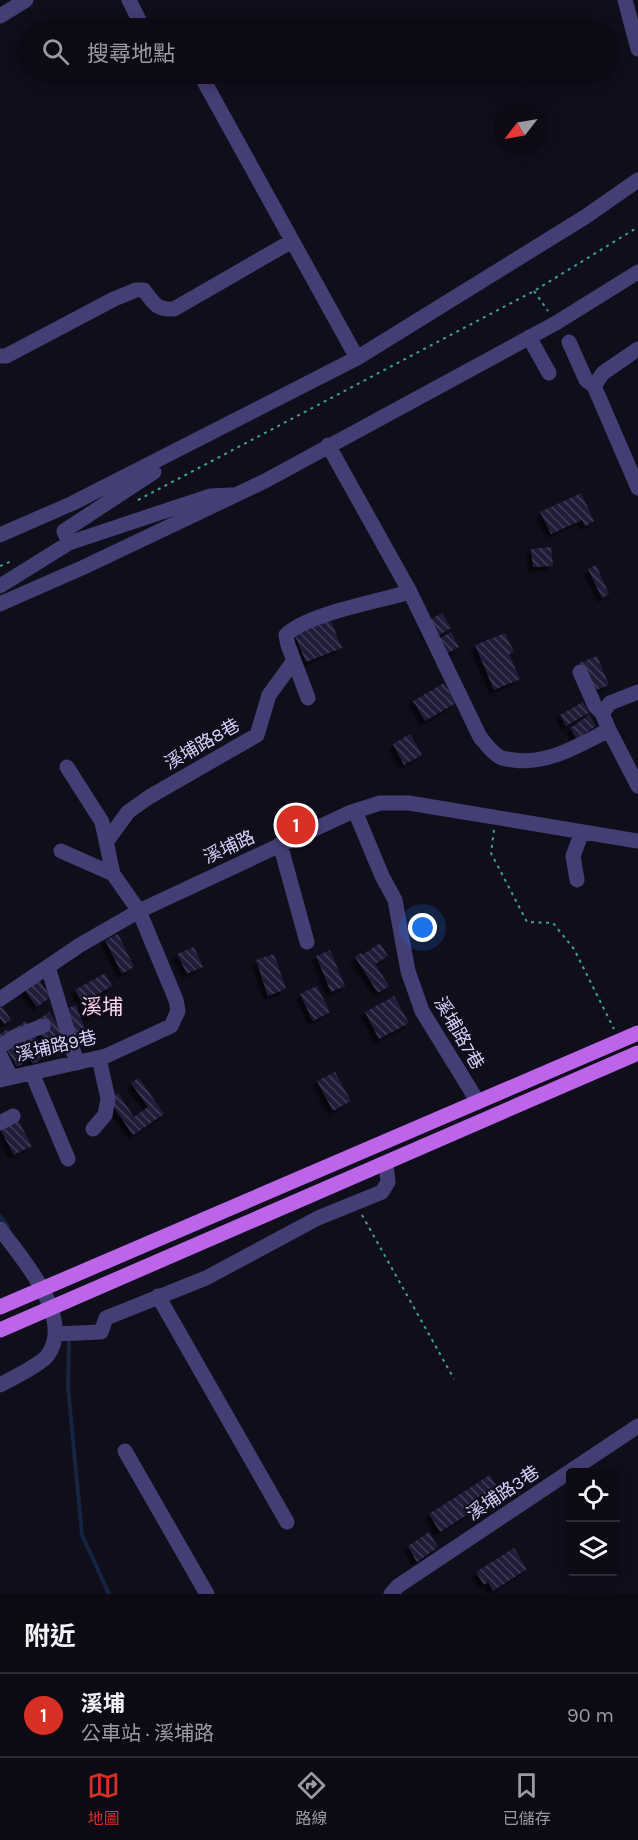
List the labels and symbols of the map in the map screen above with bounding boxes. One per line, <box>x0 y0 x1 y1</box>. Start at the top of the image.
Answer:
north arrow <box>494 102 548 156</box>
street label: 溪埔路8巷 <box>161 714 243 774</box>
pin: 1 <box>276 802 316 848</box>
street label: 溪埔路 <box>200 826 258 868</box>
your location <box>408 913 437 942</box>
street label: 溪埔路7巷 <box>429 993 489 1073</box>
district label: 溪埔 <box>81 995 123 1019</box>
street label: 溪埔路9巷 <box>13 1026 99 1066</box>
street label: 溪埔路3巷 <box>463 1461 543 1525</box>

